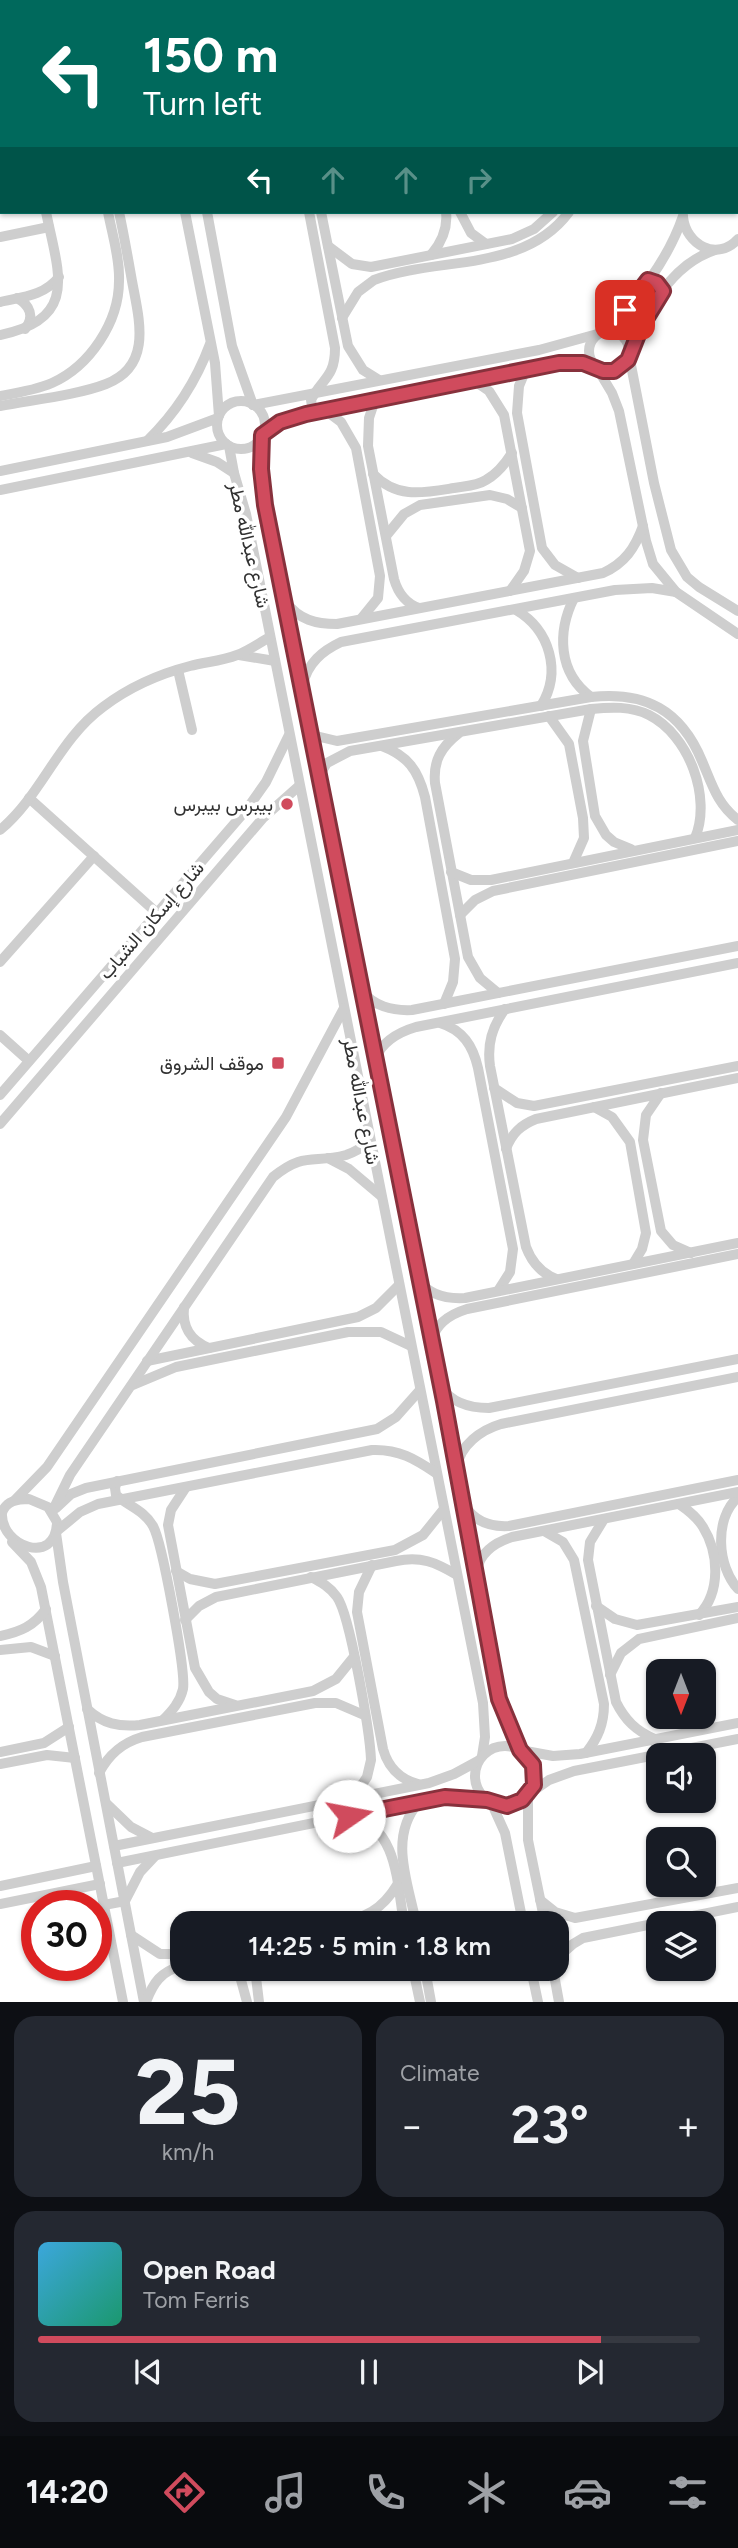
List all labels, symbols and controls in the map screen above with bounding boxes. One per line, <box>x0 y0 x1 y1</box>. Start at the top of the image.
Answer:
text: 150 m <box>143 25 278 84</box>
icon: left <box>28 28 119 119</box>
text: Turn left <box>143 85 262 123</box>
icon: left <box>241 161 279 199</box>
icon: ahead <box>314 161 352 199</box>
icon: ahead <box>387 161 425 199</box>
icon: right <box>460 161 498 199</box>
pin <box>595 280 655 340</box>
icon: arrive <box>606 291 644 329</box>
street label: شارع عبدالله مطر <box>223 479 275 610</box>
place label: بيبرس بيبرس <box>174 793 273 816</box>
marker: بيبرس بيبرس <box>279 796 295 812</box>
street label: شارع إسكان الشباب <box>94 857 210 985</box>
street label: شارع عبدالله مطر <box>337 1035 385 1167</box>
place label: موقف الشروق <box>160 1052 264 1075</box>
marker: موقف الشروق <box>270 1055 286 1071</box>
north arrow <box>646 1659 716 1729</box>
map controls <box>646 1659 716 1981</box>
button: sound <box>646 1743 716 1813</box>
position arrow <box>312 1779 386 1853</box>
button: search <box>646 1827 716 1897</box>
speed limit sign: 30 <box>21 1890 112 1981</box>
button: layers <box>646 1911 716 1981</box>
text: 14:25 · 5 min · 1.8 km <box>248 1930 491 1962</box>
text: 25 <box>135 2038 241 2147</box>
text: Climate <box>400 2059 479 2087</box>
text: 23° <box>511 2094 589 2156</box>
text: − <box>400 2103 424 2149</box>
text: + <box>676 2103 700 2149</box>
text: km/h <box>162 2138 214 2166</box>
text: Open Road <box>143 2254 276 2286</box>
text: Tom Ferris <box>143 2286 249 2314</box>
icon: previous <box>129 2353 167 2391</box>
icon: pause <box>350 2353 388 2391</box>
icon: next <box>571 2353 609 2391</box>
icon: directions <box>160 2468 209 2517</box>
icon: music <box>261 2468 310 2517</box>
icon: phone <box>361 2468 410 2517</box>
icon: climate <box>462 2468 511 2517</box>
icon: car <box>563 2468 612 2517</box>
icon: filters <box>663 2468 712 2517</box>
text: 14:20 <box>26 2473 108 2511</box>

